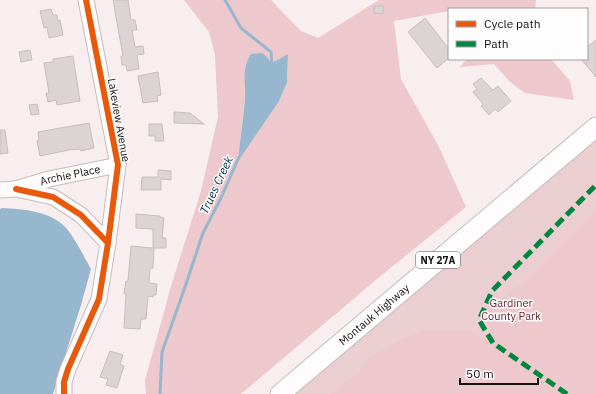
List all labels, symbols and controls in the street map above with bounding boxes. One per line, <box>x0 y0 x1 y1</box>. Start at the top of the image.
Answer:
legend <box>448 8 588 60</box>
text: Cycle path <box>484 16 541 31</box>
text: Path <box>484 36 509 51</box>
street label: Lakeview Avenue <box>105 77 133 163</box>
water label: Trues Creek <box>196 153 236 216</box>
street label: Archie Place <box>38 162 101 188</box>
road number: NY 27A <box>416 252 460 268</box>
street label: Montauk Highway <box>336 281 412 348</box>
park label: Gardiner County Park <box>481 296 541 323</box>
scale bar <box>460 360 538 386</box>
text: 50 m <box>466 366 494 381</box>

